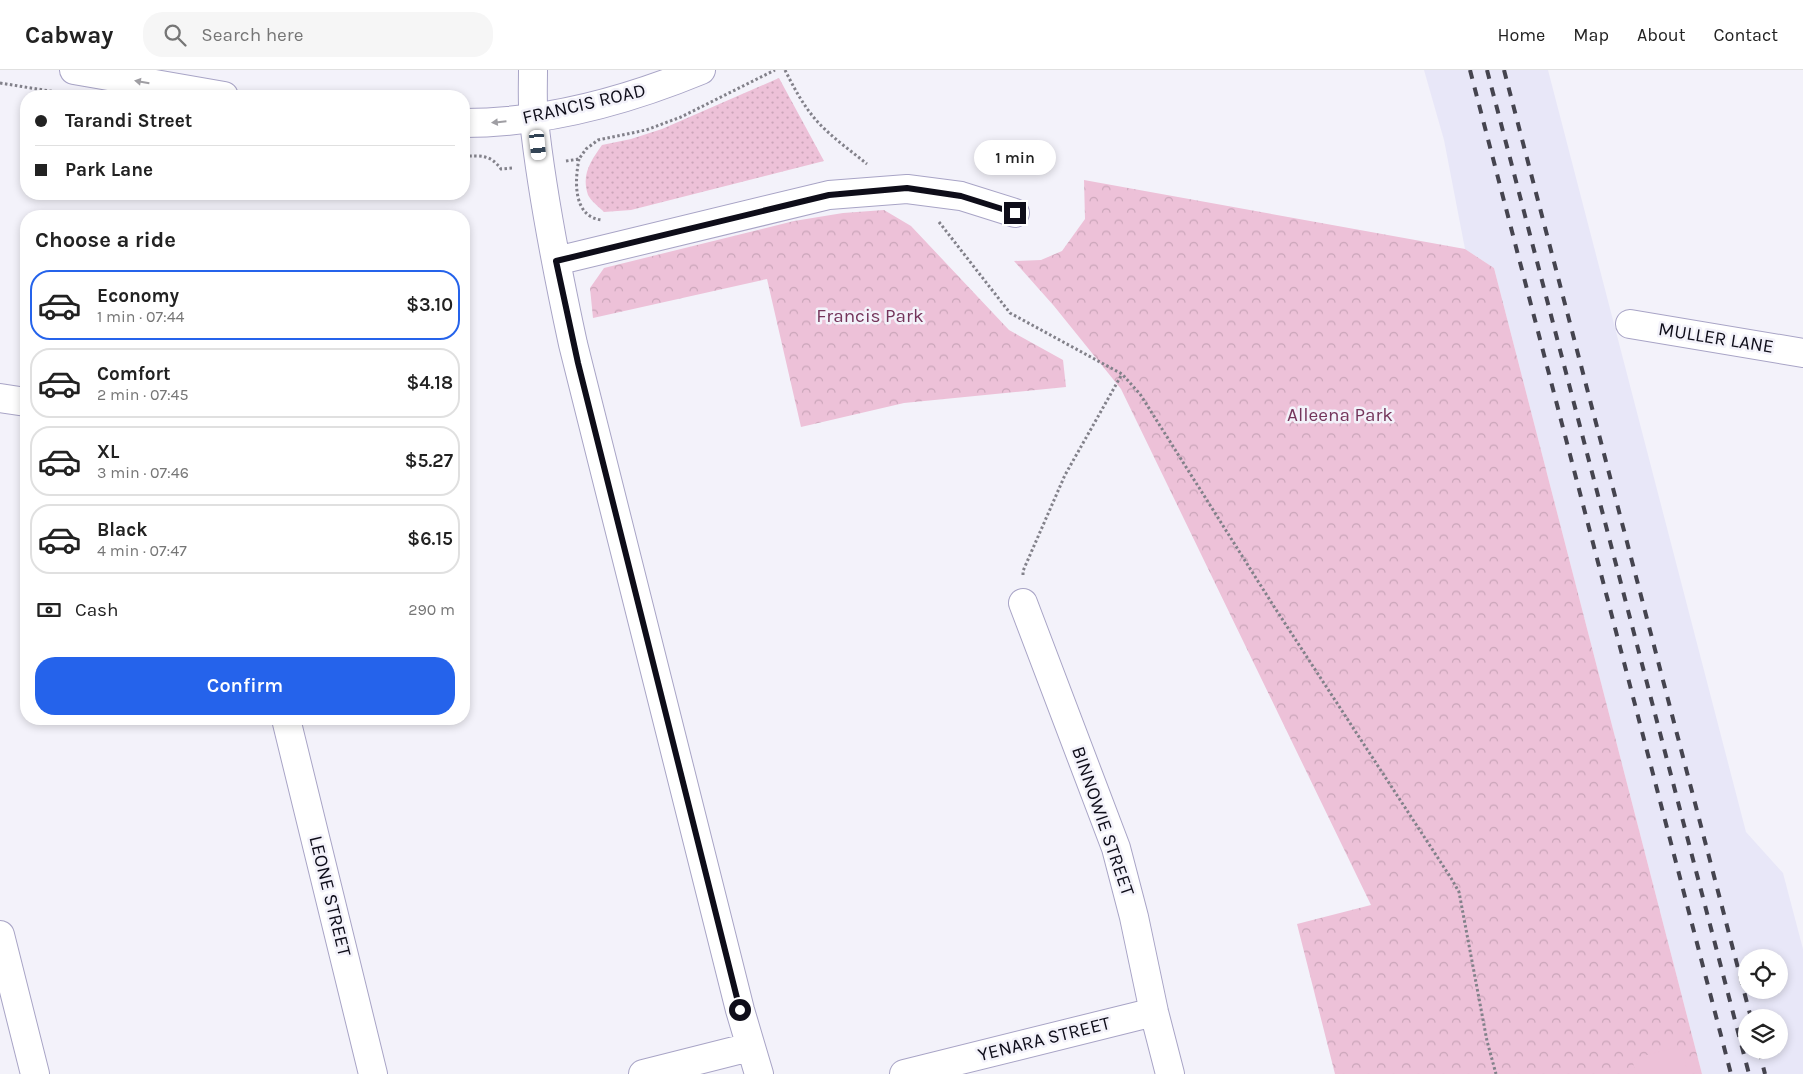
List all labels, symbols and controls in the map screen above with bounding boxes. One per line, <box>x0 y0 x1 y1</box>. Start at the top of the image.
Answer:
search box <box>143 12 493 57</box>
text: Cabway <box>25 21 113 49</box>
icon: search <box>161 21 189 49</box>
text: Search here <box>201 24 304 46</box>
text: Home <box>1497 24 1545 46</box>
text: Map <box>1573 24 1609 46</box>
text: About <box>1637 24 1686 46</box>
text: Contact <box>1714 24 1778 46</box>
one-way arrow <box>134 77 150 85</box>
street label: FRANCIS ROAD <box>520 79 648 129</box>
text: Tarandi Street <box>65 110 192 132</box>
one-way arrow <box>491 118 507 126</box>
car <box>528 129 547 161</box>
callout: 1 min <box>974 140 1056 176</box>
text: 1 min <box>995 148 1035 167</box>
text: Park Lane <box>65 159 153 181</box>
route end <box>1004 202 1026 224</box>
text: Choose a ride <box>35 227 176 253</box>
icon: car <box>37 283 82 328</box>
text: Economy <box>97 285 179 307</box>
text: $3.10 <box>406 294 453 316</box>
park label: Francis Park <box>816 305 924 327</box>
text: 1 min · 07:44 <box>97 307 185 326</box>
street label: MULLER LANE <box>1657 318 1775 358</box>
icon: car <box>37 361 82 406</box>
text: Comfort <box>97 363 171 385</box>
text: $4.18 <box>406 372 453 394</box>
text: 2 min · 07:45 <box>97 385 189 404</box>
park label: Alleena Park <box>1287 404 1393 426</box>
icon: car <box>37 439 82 484</box>
text: XL <box>97 441 119 463</box>
text: $5.27 <box>405 450 453 472</box>
text: 3 min · 07:46 <box>97 463 189 482</box>
icon: car <box>37 517 82 562</box>
text: Black <box>97 519 148 541</box>
text: $6.15 <box>407 528 453 550</box>
text: 4 min · 07:47 <box>97 541 187 560</box>
icon: cash <box>35 596 63 624</box>
text: Cash <box>75 599 119 621</box>
text: 290 m <box>408 600 455 619</box>
button: Confirm <box>35 657 455 715</box>
street label: BINNOWIE STREET <box>1067 743 1139 899</box>
street label: LEONE STREET <box>304 833 356 959</box>
map controls <box>1738 949 1788 1059</box>
button: locate <box>1738 949 1788 999</box>
route start <box>729 999 751 1021</box>
button: layers <box>1738 1009 1788 1059</box>
street label: YENARA STREET <box>976 1012 1113 1066</box>

